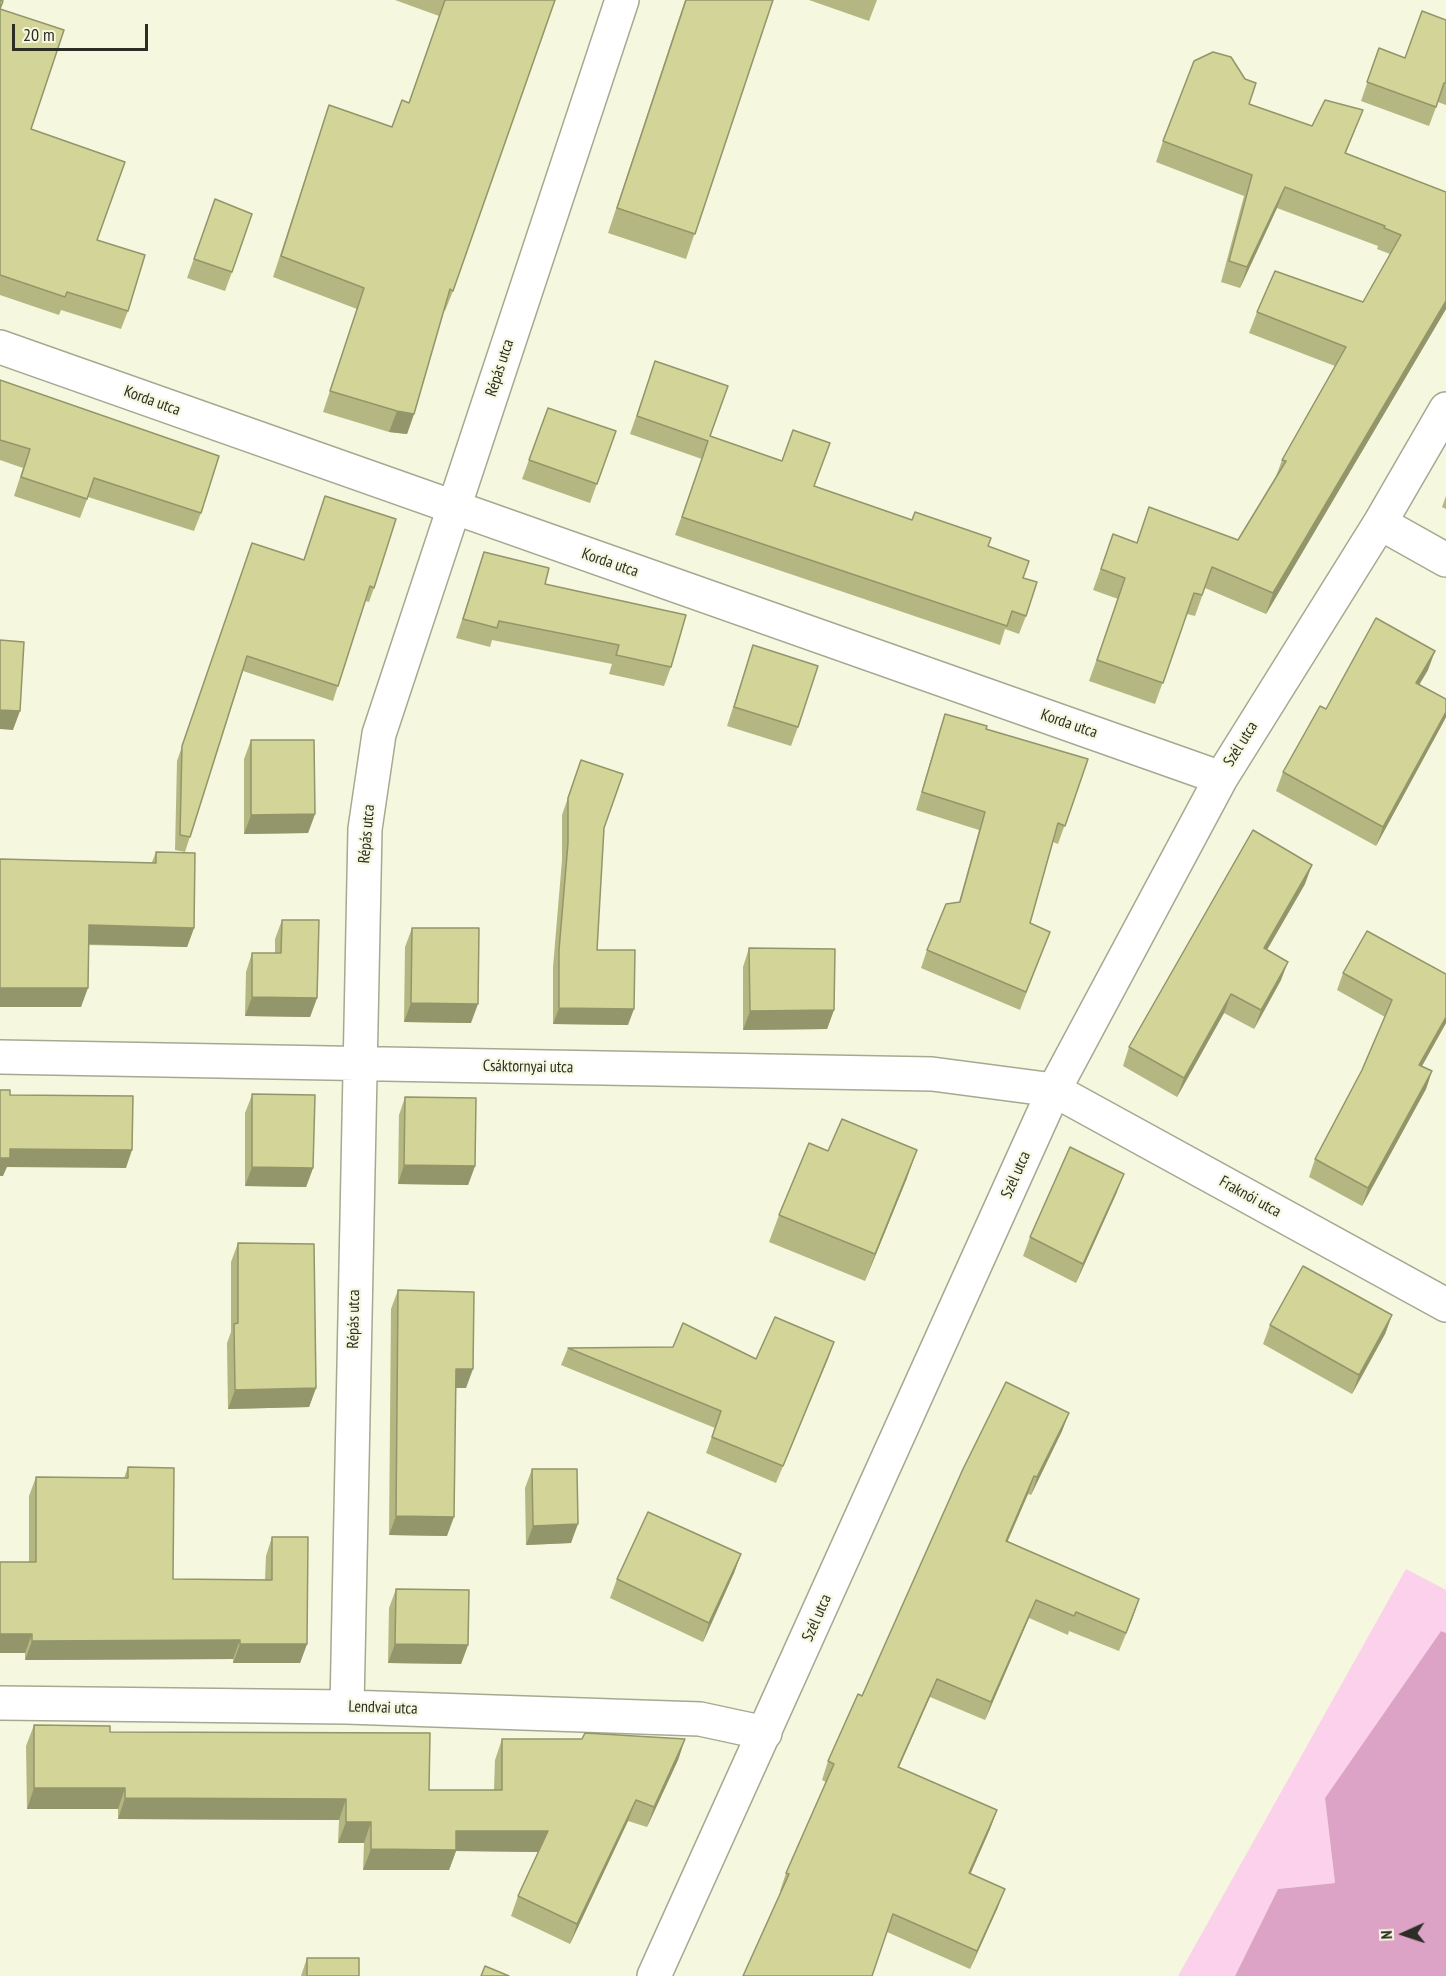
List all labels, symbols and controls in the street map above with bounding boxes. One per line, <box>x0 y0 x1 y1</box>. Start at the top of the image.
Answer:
scale bar <box>15 12 152 50</box>
text: 20 m <box>23 23 55 46</box>
street label: Répás utca <box>482 337 518 399</box>
street label: Korda utca <box>121 382 183 420</box>
street label: Korda utca <box>579 544 641 582</box>
street label: Korda utca <box>1038 705 1100 743</box>
street label: Szél utca <box>1220 718 1262 770</box>
street label: Répás utca <box>355 804 379 864</box>
street label: Csáktornyai utca <box>483 1057 573 1077</box>
street label: Szél utca <box>997 1149 1035 1201</box>
street label: Fraknói utca <box>1216 1172 1284 1222</box>
street label: Répás utca <box>344 1289 364 1349</box>
street label: Szél utca <box>798 1592 836 1644</box>
street label: Lendvai utca <box>348 1697 418 1719</box>
north arrow <box>1374 1904 1434 1964</box>
text: N <box>1376 1930 1396 1940</box>

